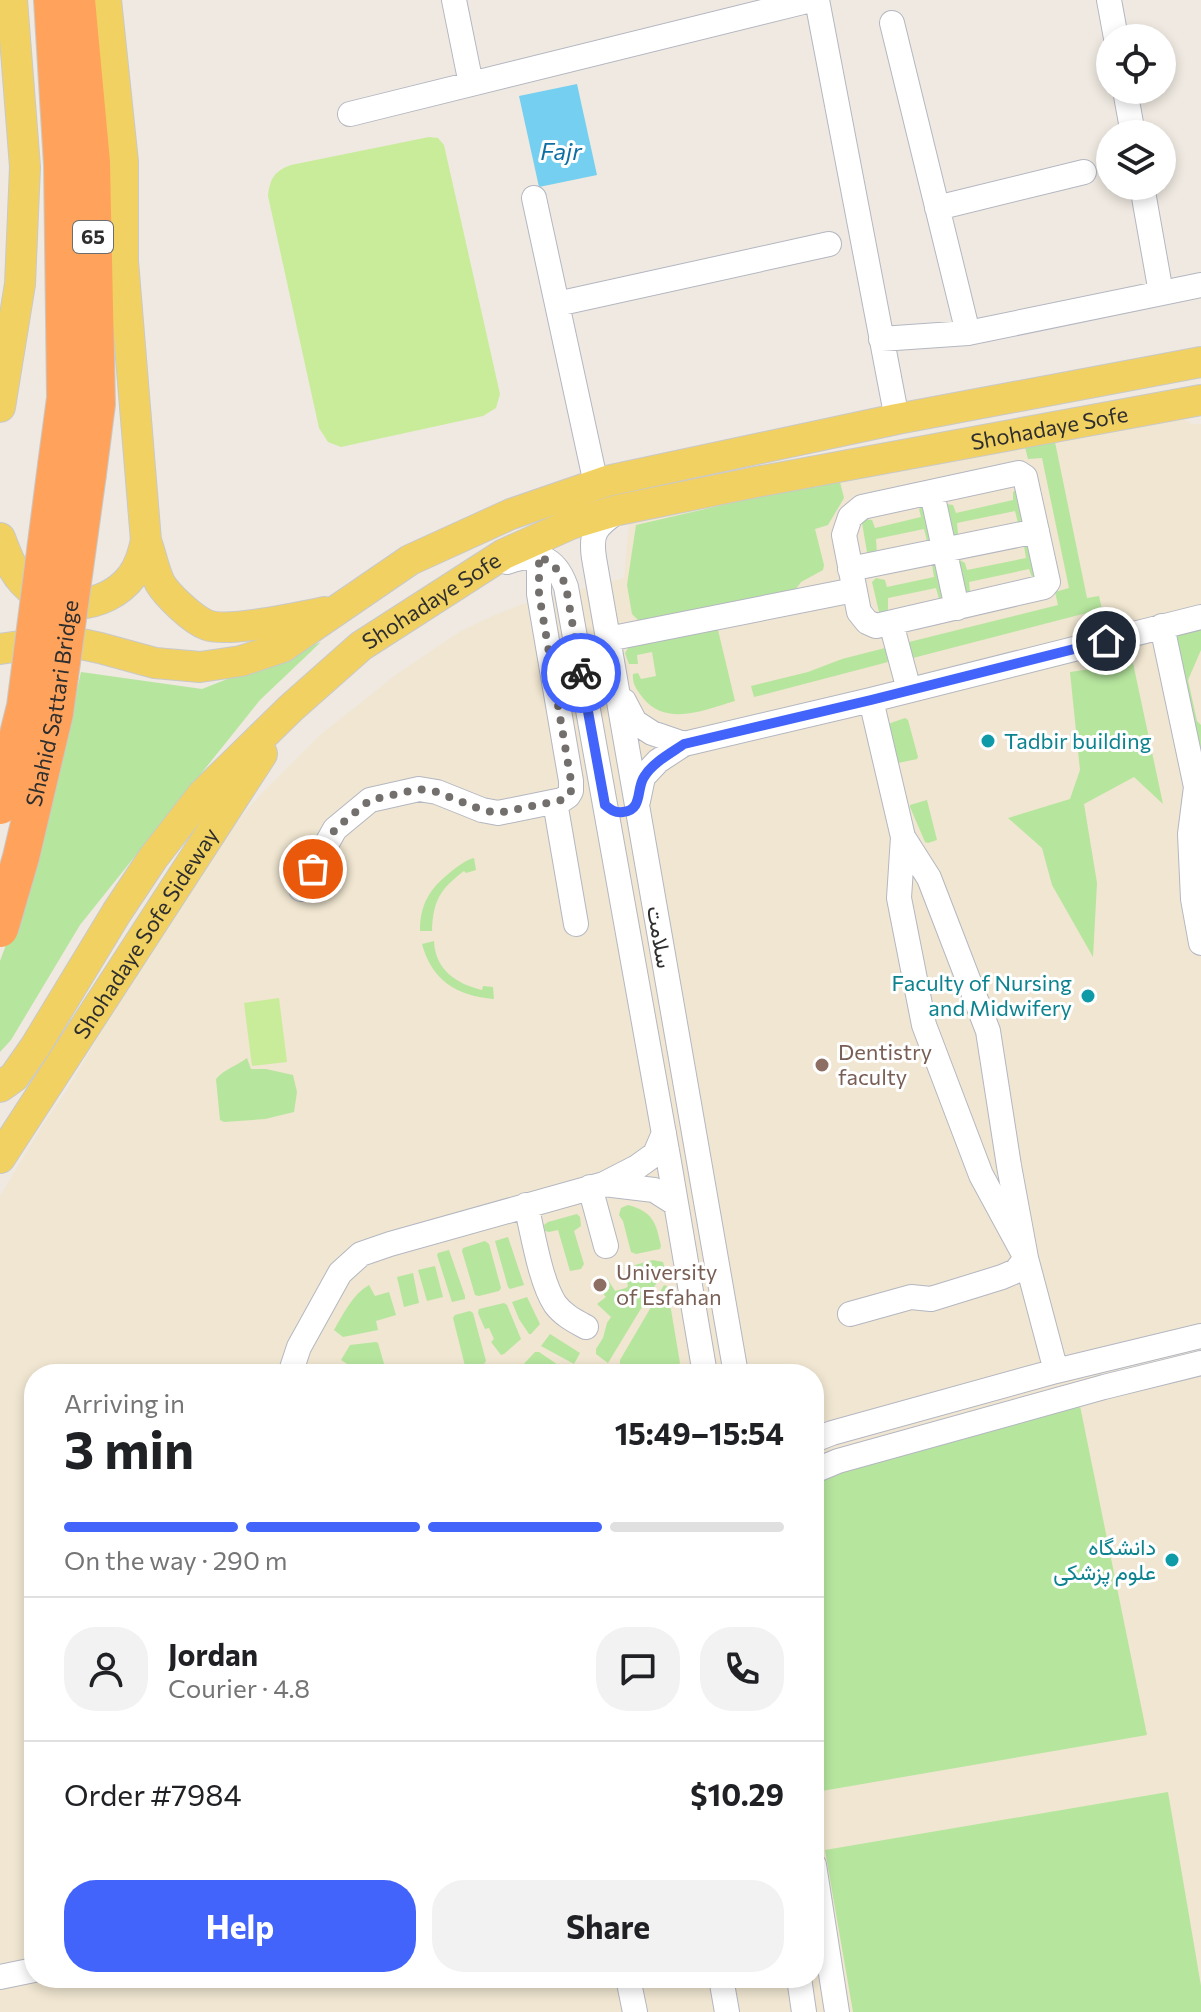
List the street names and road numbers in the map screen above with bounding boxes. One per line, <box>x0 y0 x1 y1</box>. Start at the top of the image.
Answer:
road number: 65 <box>73 221 113 253</box>
street label: Shohadaye Sofe <box>968 400 1130 455</box>
street label: Shohadaye Sofe <box>357 546 505 655</box>
street label: Shahid Sattari Bridge <box>19 598 83 809</box>
street label: Shohadaye Sofe Sideway <box>67 822 224 1043</box>
street label: سلامت <box>642 904 679 970</box>

